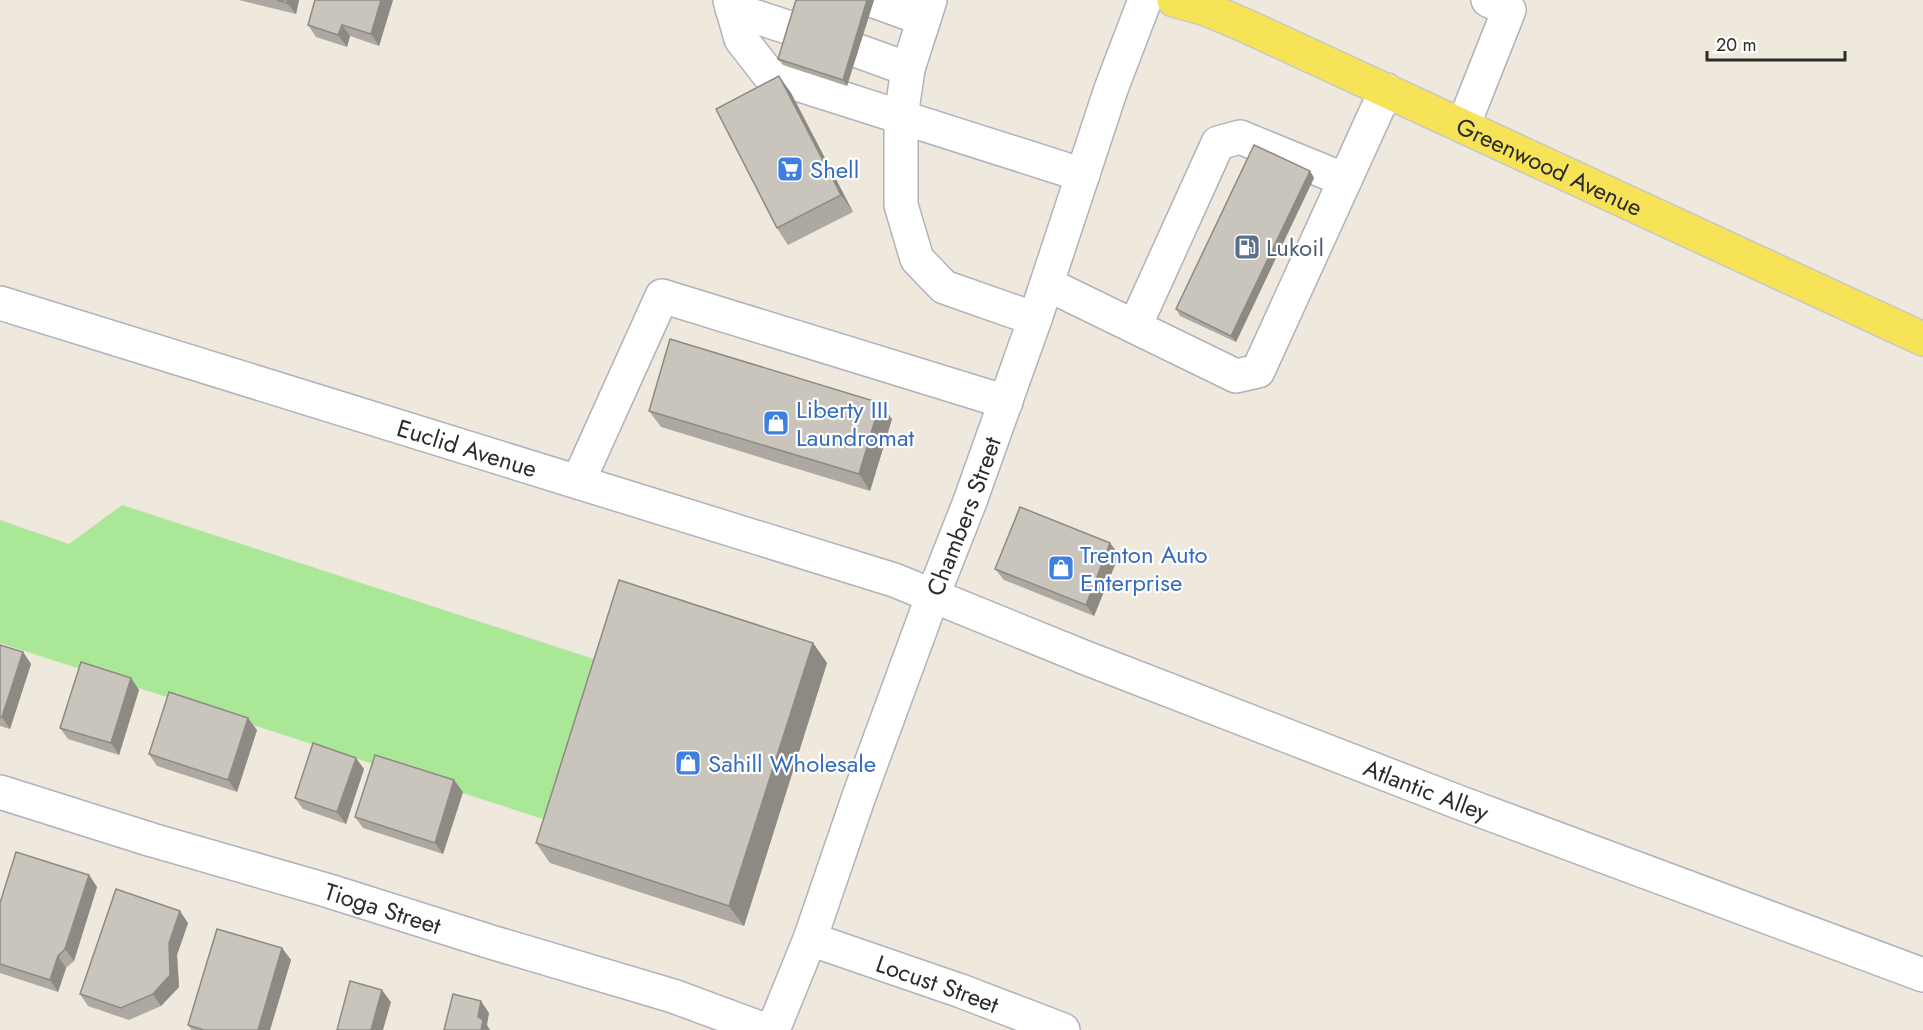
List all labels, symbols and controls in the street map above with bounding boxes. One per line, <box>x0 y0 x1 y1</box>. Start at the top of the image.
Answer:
scale bar <box>1707 24 1845 62</box>
text: 20 m <box>1716 32 1756 58</box>
street label: Greenwood Avenue <box>1451 108 1648 224</box>
place label: Shell <box>810 152 859 187</box>
supermarket icon: Shell <box>775 154 805 184</box>
place label: Lukoil <box>1266 230 1324 265</box>
fuel station icon: Lukoil <box>1232 232 1262 262</box>
place label: Liberty III Laundromat <box>796 392 914 455</box>
shop icon: Liberty III Laundromat <box>761 408 791 438</box>
street label: Euclid Avenue <box>393 410 541 486</box>
street label: Chambers Street <box>917 432 1009 601</box>
place label: Trenton Auto Enterprise <box>1080 537 1208 600</box>
shop icon: Trenton Auto Enterprise <box>1046 553 1076 583</box>
place label: Sahill Wholesale <box>708 746 876 781</box>
shop icon: Sahill Wholesale <box>673 748 703 778</box>
street label: Atlantic Alley <box>1359 750 1494 830</box>
street label: Tioga Street <box>320 873 446 943</box>
street label: Locust Street <box>871 946 1004 1021</box>

